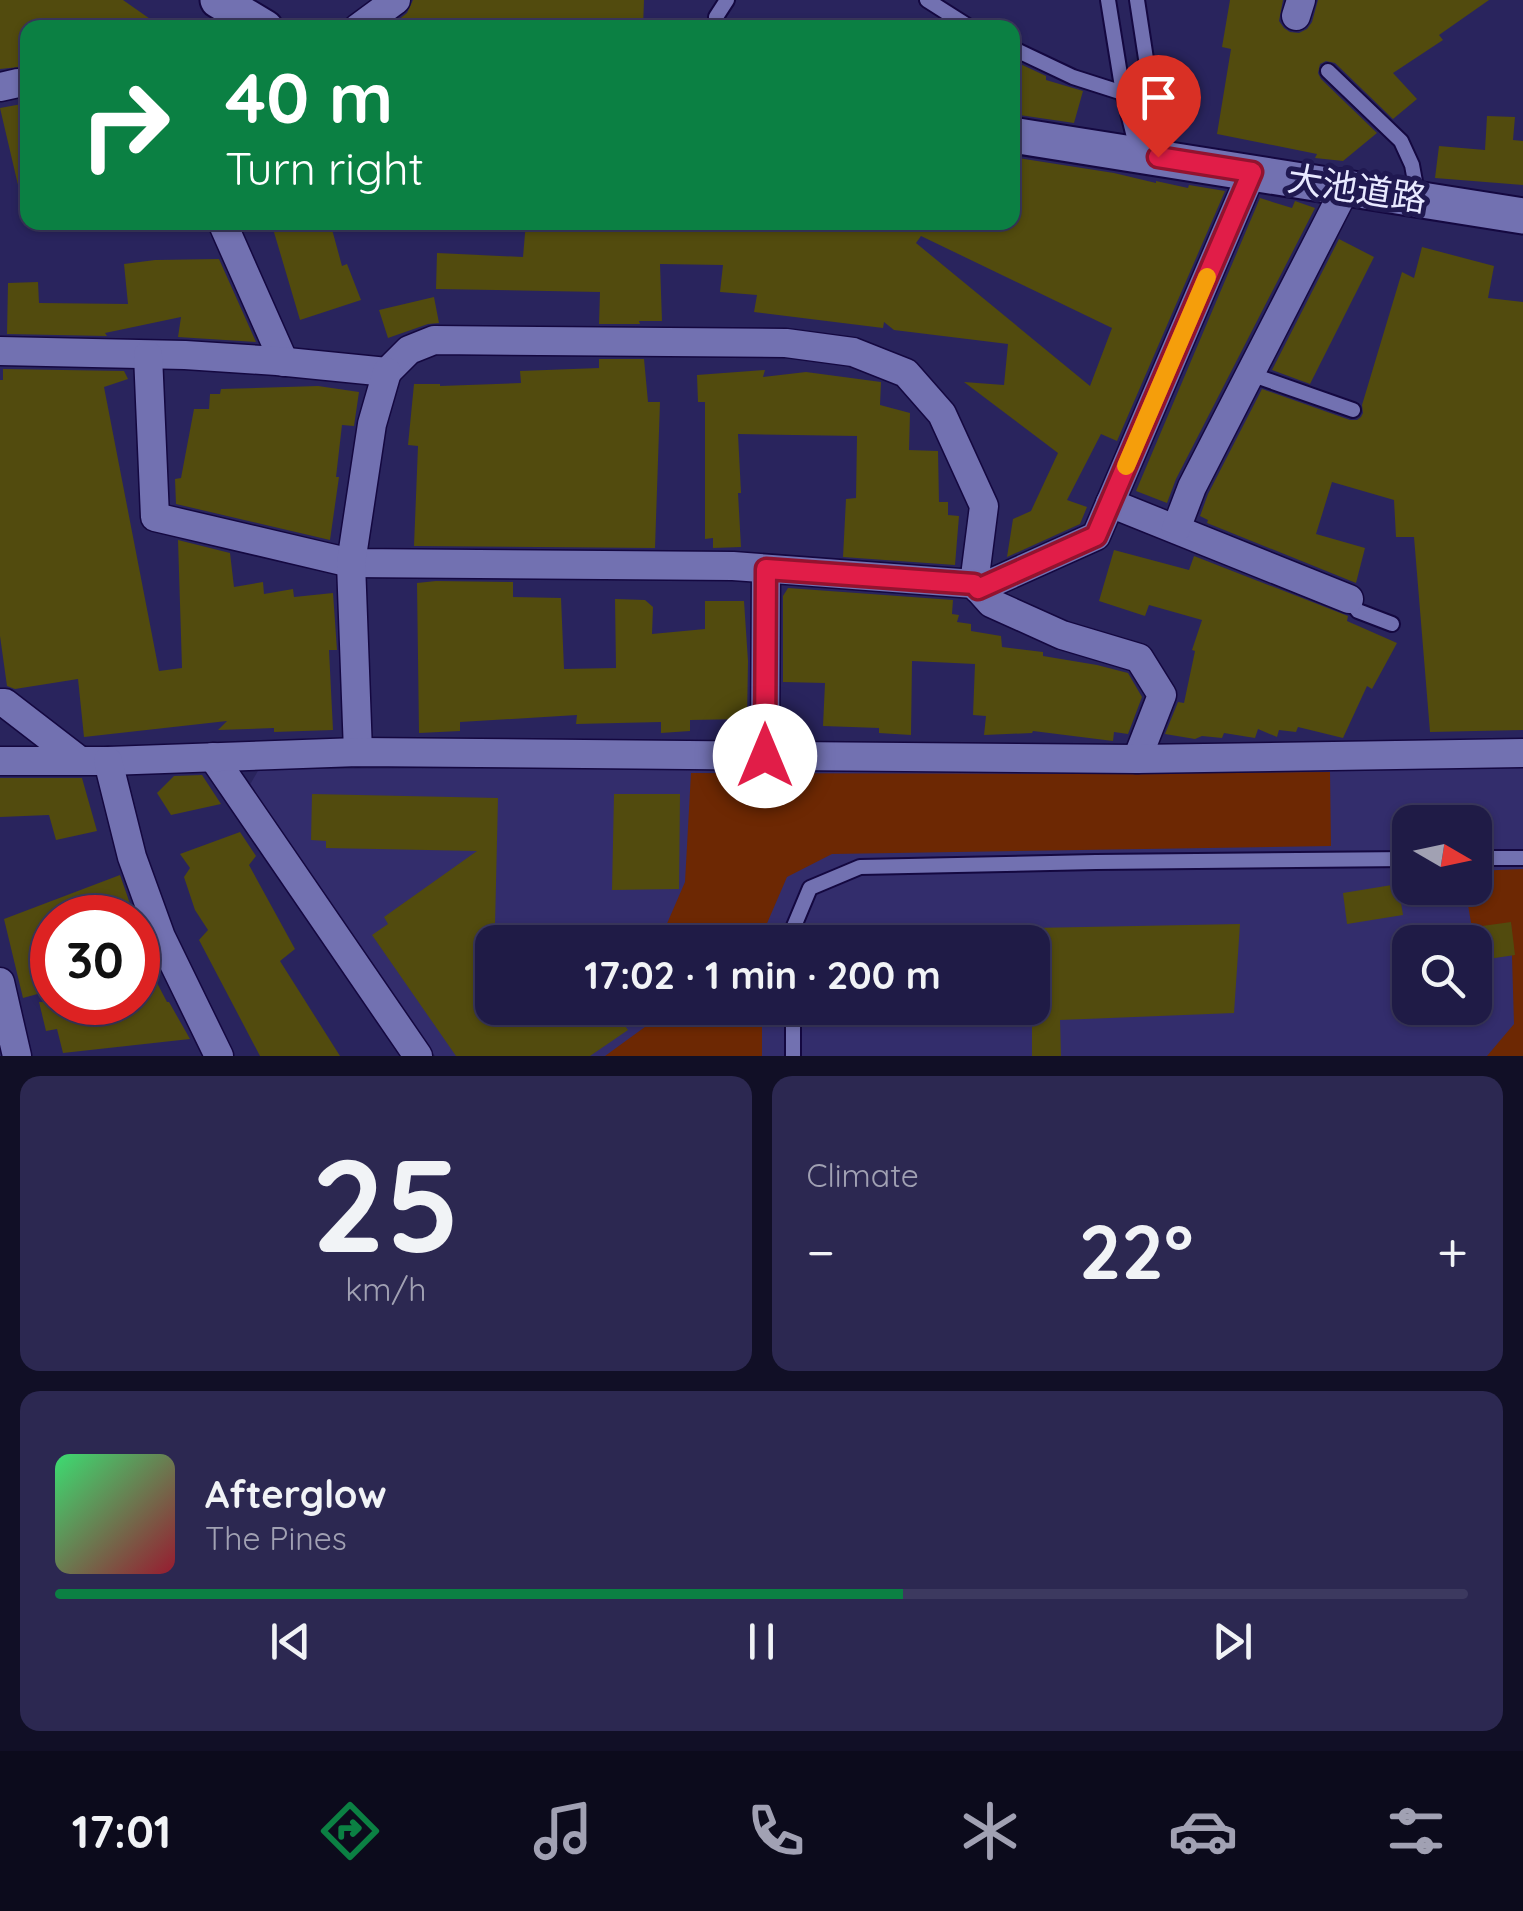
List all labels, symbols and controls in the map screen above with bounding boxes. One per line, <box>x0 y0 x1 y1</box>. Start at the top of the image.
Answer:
text: 40 m <box>225 53 393 141</box>
pin <box>1116 55 1201 158</box>
icon: right <box>60 60 190 190</box>
icon: arrive <box>1131 70 1186 125</box>
text: Turn right <box>225 140 424 196</box>
street label: 大池道路 <box>1285 155 1430 221</box>
position arrow <box>713 704 817 808</box>
north arrow <box>1392 805 1492 905</box>
map controls <box>1392 805 1492 1025</box>
speed limit sign: 30 <box>30 895 160 1025</box>
button: search <box>1392 925 1492 1025</box>
text: 17:02 · 1 min · 200 m <box>584 951 941 999</box>
text: 25 <box>311 1122 460 1285</box>
text: Climate <box>807 1155 919 1195</box>
text: 22° <box>1079 1204 1193 1298</box>
text: − <box>807 1217 835 1286</box>
text: + <box>1437 1217 1468 1286</box>
text: km/h <box>345 1269 426 1309</box>
text: Afterglow <box>205 1470 387 1518</box>
text: The Pines <box>205 1518 347 1558</box>
icon: previous <box>263 1614 318 1669</box>
icon: pause <box>734 1614 789 1669</box>
icon: next <box>1205 1614 1260 1669</box>
icon: directions <box>315 1796 385 1866</box>
icon: music <box>528 1796 598 1866</box>
icon: phone <box>741 1796 811 1866</box>
icon: climate <box>955 1796 1025 1866</box>
icon: car <box>1168 1796 1238 1866</box>
icon: filters <box>1381 1796 1451 1866</box>
text: 17:01 <box>72 1803 171 1859</box>

